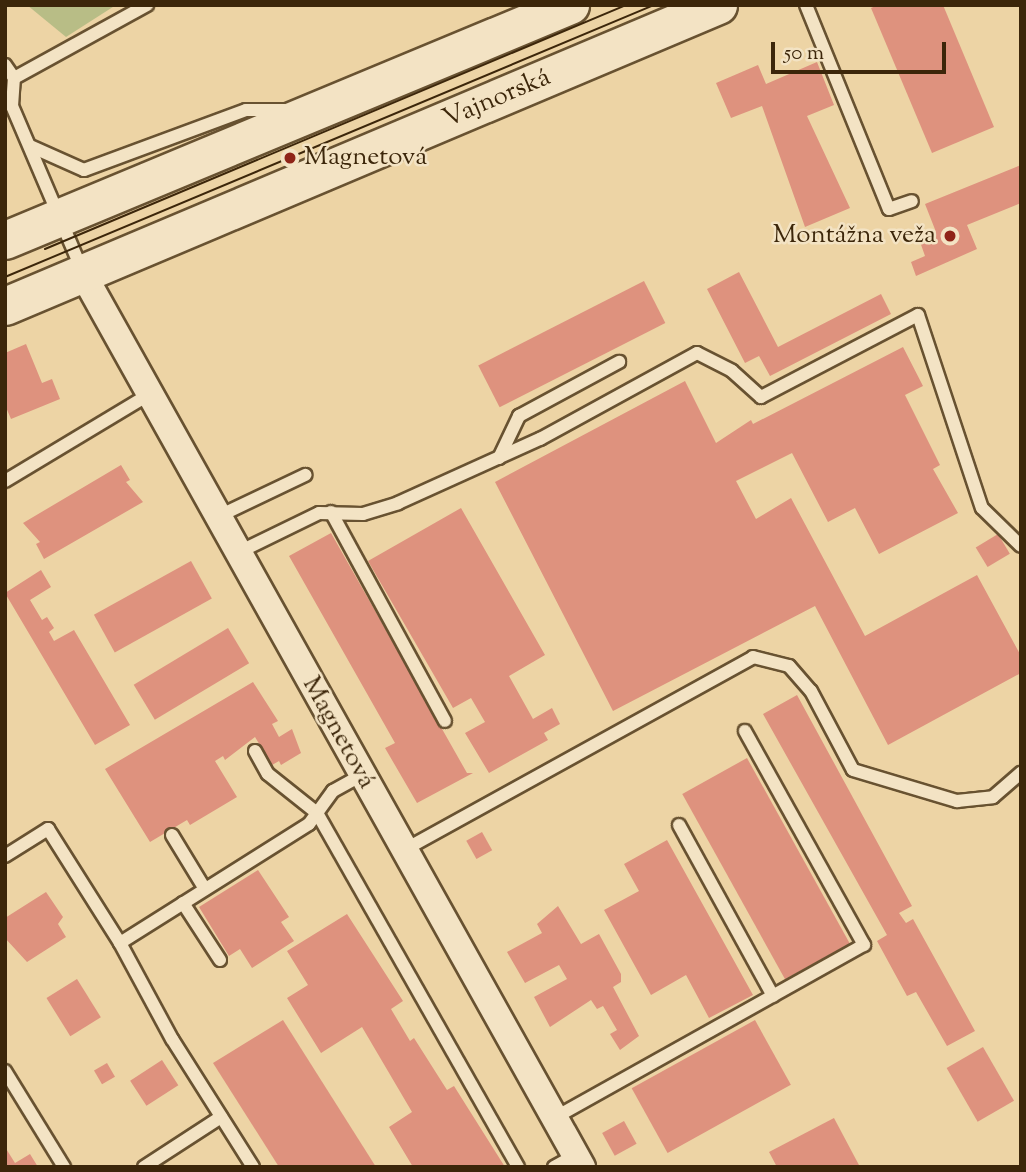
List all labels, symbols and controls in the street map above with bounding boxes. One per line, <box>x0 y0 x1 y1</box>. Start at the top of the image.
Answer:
scale bar <box>774 28 949 72</box>
text: 50 m <box>784 39 824 69</box>
street label: Vajnorská <box>439 62 555 136</box>
place label: Magnetová <box>304 142 427 174</box>
marker: Magnetová <box>282 150 298 166</box>
place label: Montážna veža <box>773 220 936 252</box>
marker: Montážna veža <box>942 228 958 244</box>
street label: Magnetová <box>294 672 382 794</box>

